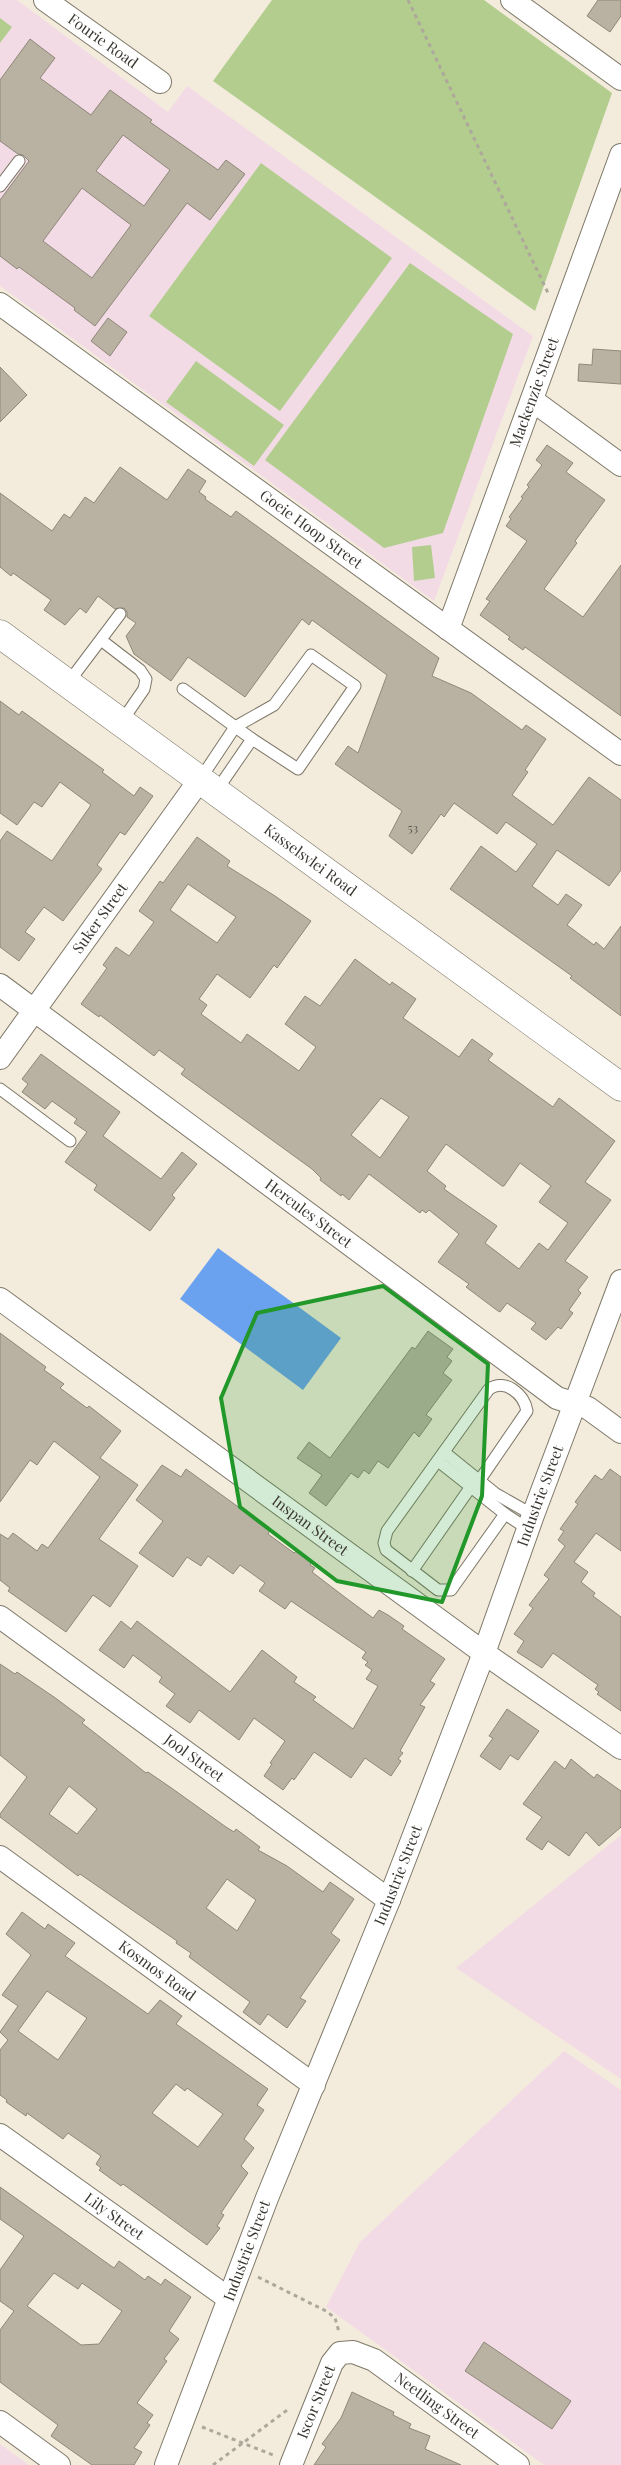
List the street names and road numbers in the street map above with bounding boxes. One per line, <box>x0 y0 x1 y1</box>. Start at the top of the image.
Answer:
street label: Fourie Road <box>64 9 143 72</box>
street label: Mackenzie Street <box>504 334 563 450</box>
street label: Goeie Hoop Street <box>256 484 368 573</box>
street label: Kasselsvlei Road <box>260 819 362 900</box>
street label: Suker Street <box>67 878 132 957</box>
street label: Hercules Street <box>261 1174 357 1252</box>
street label: Industrie Street <box>512 1442 568 1549</box>
street label: Inspan Street <box>268 1490 353 1560</box>
street label: Jool Street <box>160 1728 229 1786</box>
street label: Industrie Street <box>369 1821 426 1928</box>
street label: Kosmos Road <box>115 1935 200 2005</box>
street label: Lily Street <box>81 2187 149 2244</box>
street label: Industrie Street <box>218 2197 274 2304</box>
street label: Iscor Street <box>292 2361 339 2441</box>
street label: Neetling Street <box>391 2367 484 2443</box>

